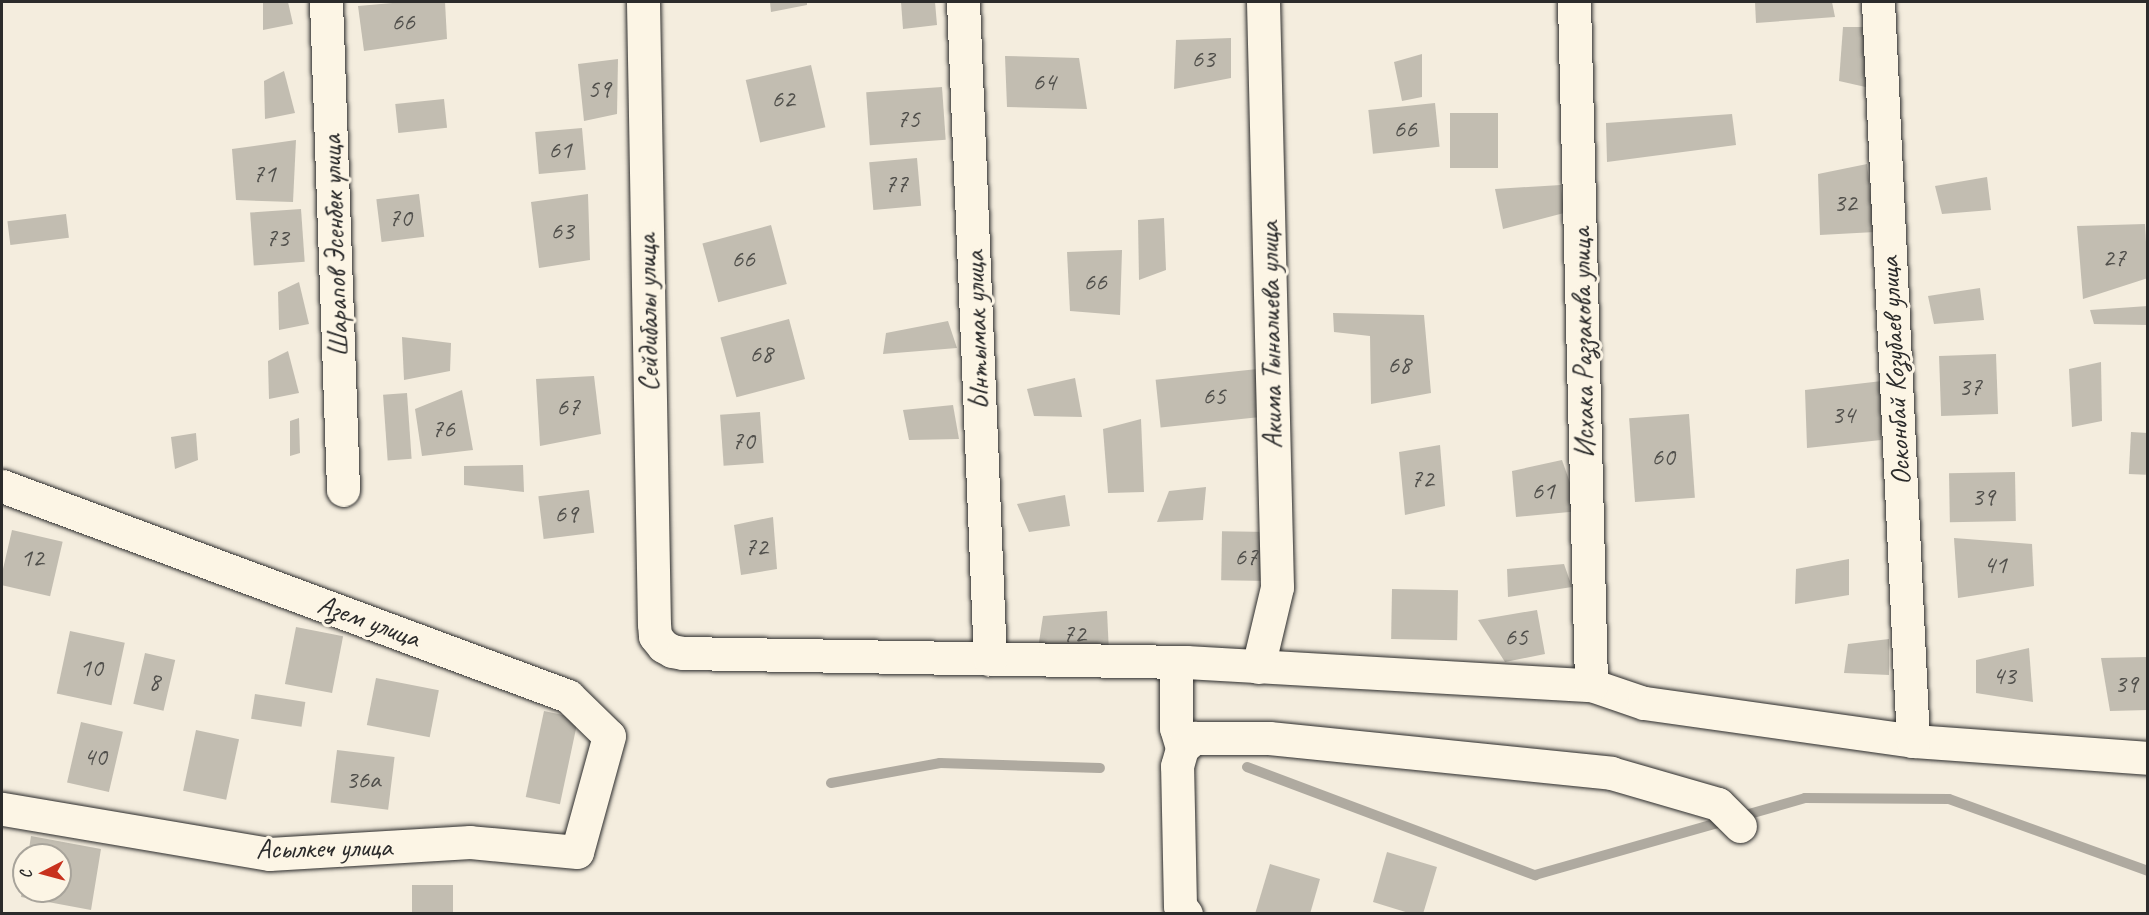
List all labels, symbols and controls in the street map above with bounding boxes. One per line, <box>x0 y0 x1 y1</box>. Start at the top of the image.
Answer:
house number: 66 <box>391 6 415 38</box>
house number: 63 <box>1191 43 1215 75</box>
house number: 64 <box>1032 66 1056 98</box>
house number: 59 <box>587 73 611 105</box>
house number: 62 <box>771 83 795 115</box>
house number: 75 <box>896 103 920 135</box>
house number: 66 <box>1393 113 1417 145</box>
street label: Шарапов Эсенбек улица <box>314 133 356 359</box>
house number: 61 <box>548 134 572 166</box>
house number: 71 <box>252 158 276 190</box>
house number: 77 <box>884 168 908 200</box>
house number: 32 <box>1833 187 1857 219</box>
house number: 70 <box>388 202 412 234</box>
house number: 63 <box>550 215 574 247</box>
street label: Акима Тыналиева улица <box>1252 220 1290 450</box>
house number: 73 <box>265 222 289 254</box>
street label: Исхака Раззакова улица <box>1564 227 1602 459</box>
street label: Сейдибалы улица <box>630 234 666 392</box>
house number: 27 <box>2102 242 2126 274</box>
house number: 66 <box>731 243 755 275</box>
street label: Ынтымак улица <box>957 250 997 410</box>
street label: Осконбай Козубаев улица <box>1872 255 1918 487</box>
house number: 66 <box>1083 266 1107 298</box>
house number: 68 <box>749 338 773 370</box>
house number: 68 <box>1387 349 1411 381</box>
house number: 37 <box>1958 371 1982 403</box>
house number: 65 <box>1202 380 1226 412</box>
house number: 67 <box>556 391 580 423</box>
house number: 34 <box>1831 399 1855 431</box>
house number: 76 <box>431 413 455 445</box>
house number: 70 <box>731 425 755 457</box>
house number: 60 <box>1651 441 1675 473</box>
house number: 72 <box>1410 463 1434 495</box>
house number: 61 <box>1531 475 1555 507</box>
house number: 39 <box>1971 481 1995 513</box>
house number: 69 <box>554 498 578 530</box>
house number: 72 <box>744 531 768 563</box>
house number: 67 <box>1234 541 1258 573</box>
house number: 12 <box>20 542 44 574</box>
house number: 41 <box>1983 549 2007 581</box>
street label: Азем улица <box>313 587 425 655</box>
house number: 72 <box>1062 618 1086 650</box>
house number: 65 <box>1504 621 1528 653</box>
house number: 10 <box>79 652 103 684</box>
house number: 43 <box>1992 660 2016 692</box>
house number: 8 <box>148 666 160 698</box>
house number: 39 <box>2114 668 2138 700</box>
house number: 40 <box>83 741 107 773</box>
house number: 36а <box>346 764 380 796</box>
street label: Асылкеч улица <box>255 830 393 866</box>
north arrow <box>12 843 72 903</box>
text: С <box>16 870 36 880</box>

